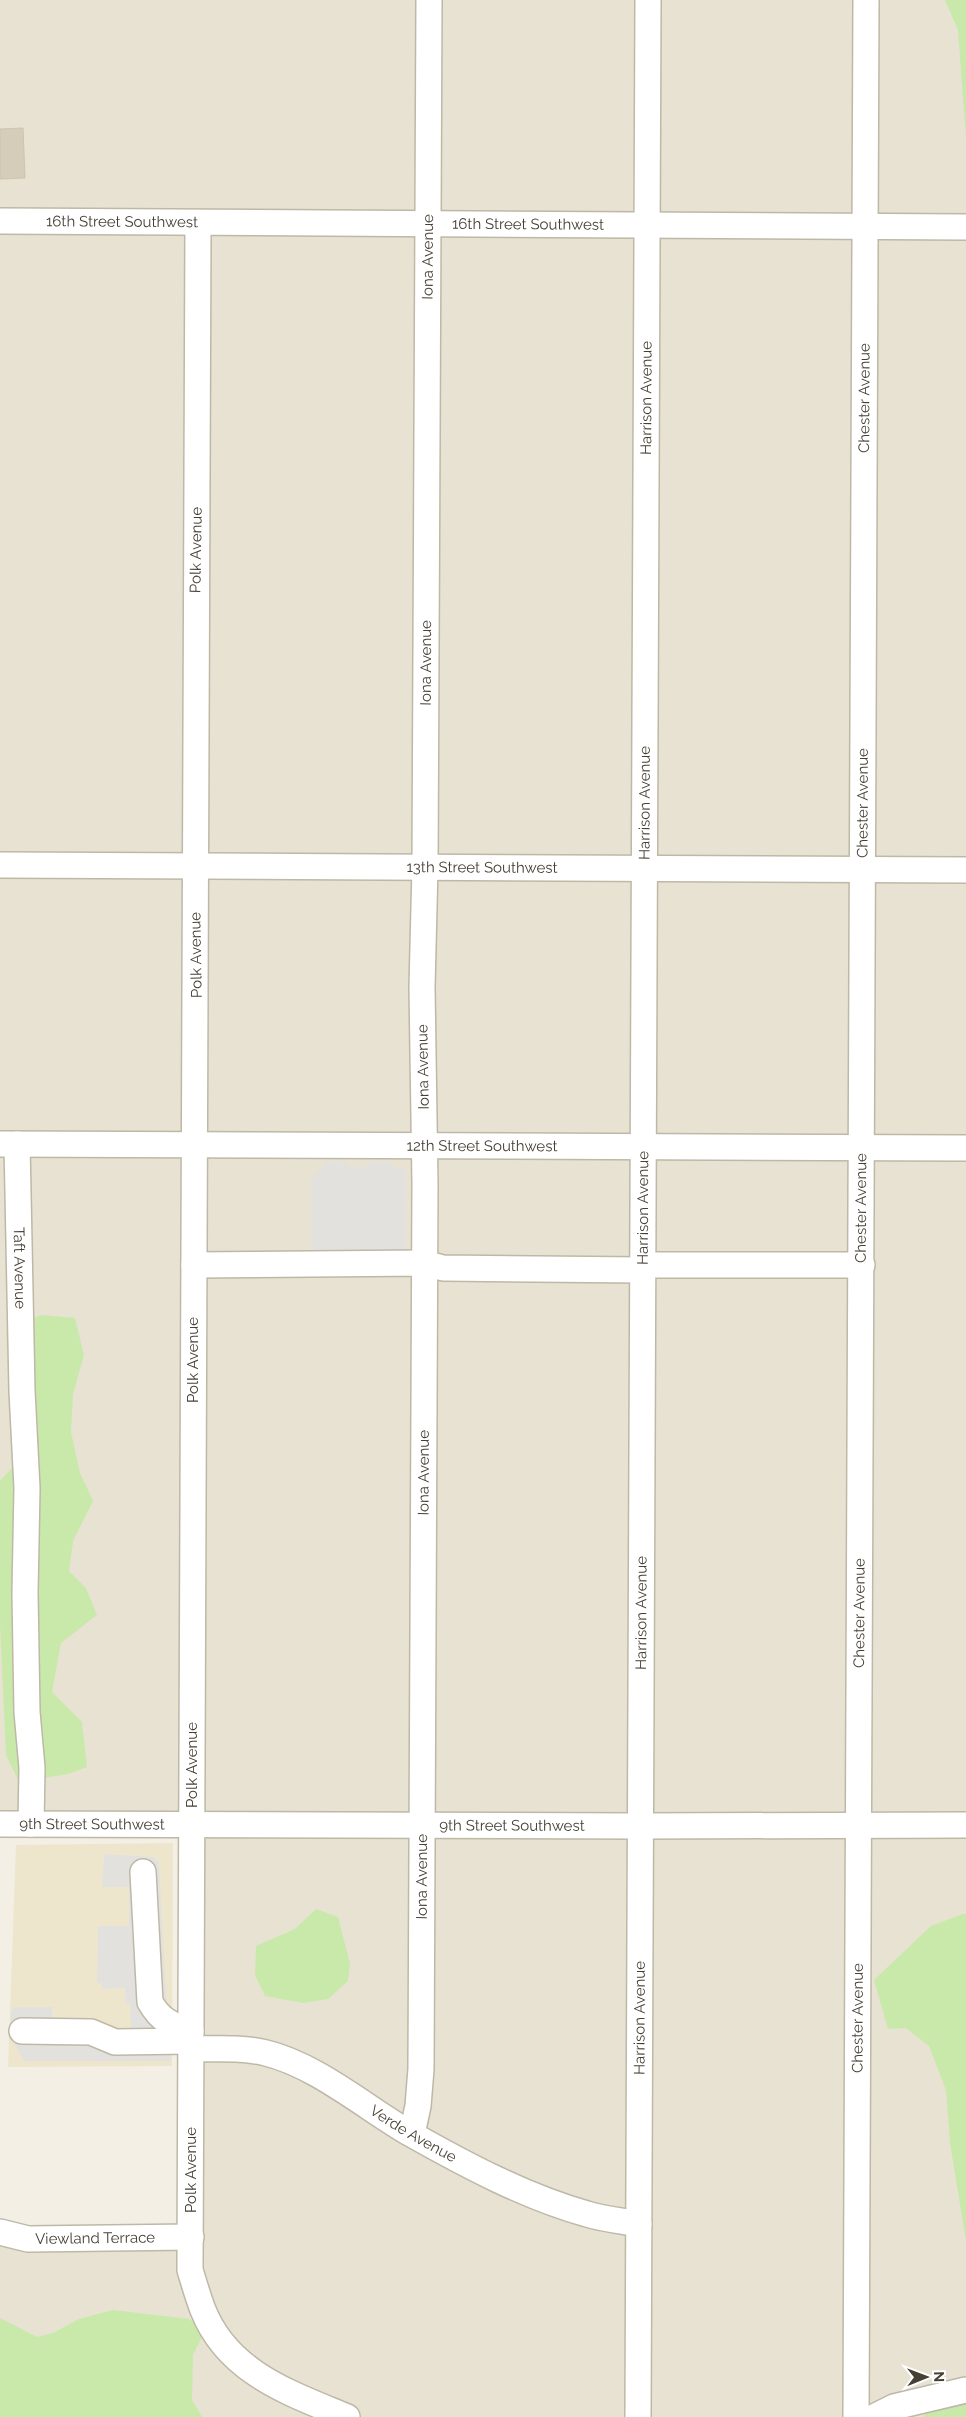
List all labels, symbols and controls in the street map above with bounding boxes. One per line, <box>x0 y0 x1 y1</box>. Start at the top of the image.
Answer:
street label: 16th Street Southwest <box>46 212 198 231</box>
street label: Iona Avenue <box>419 214 437 300</box>
street label: 16th Street Southwest <box>452 215 604 234</box>
street label: Harrison Avenue <box>637 341 656 455</box>
street label: Chester Avenue <box>855 343 874 453</box>
street label: Polk Avenue <box>186 507 206 593</box>
street label: Iona Avenue <box>417 620 435 706</box>
street label: Harrison Avenue <box>635 746 654 860</box>
street label: Chester Avenue <box>853 748 872 858</box>
street label: 13th Street Southwest <box>406 858 558 877</box>
street label: Polk Avenue <box>186 912 206 998</box>
street label: Iona Avenue <box>413 1024 433 1110</box>
street label: 12th Street Southwest <box>406 1137 557 1155</box>
street label: Harrison Avenue <box>634 1151 652 1265</box>
street label: Chester Avenue <box>852 1153 870 1263</box>
street label: Taft Avenue <box>10 1227 29 1309</box>
street label: Polk Avenue <box>184 1317 202 1403</box>
street label: Iona Avenue <box>415 1430 433 1516</box>
street label: Harrison Avenue <box>632 1556 651 1670</box>
street label: Chester Avenue <box>850 1558 869 1668</box>
street label: Polk Avenue <box>183 1722 201 1808</box>
street label: 9th Street Southwest <box>19 1815 165 1834</box>
street label: 9th Street Southwest <box>439 1816 585 1835</box>
street label: Iona Avenue <box>413 1834 431 1920</box>
street label: Harrison Avenue <box>630 1961 649 2075</box>
street label: Chester Avenue <box>848 1963 867 2073</box>
street label: Verde Avenue <box>367 2101 460 2166</box>
street label: Polk Avenue <box>182 2127 200 2213</box>
street label: Viewland Terrace <box>35 2228 155 2248</box>
north arrow <box>901 2352 951 2402</box>
text: N <box>931 2371 947 2382</box>

